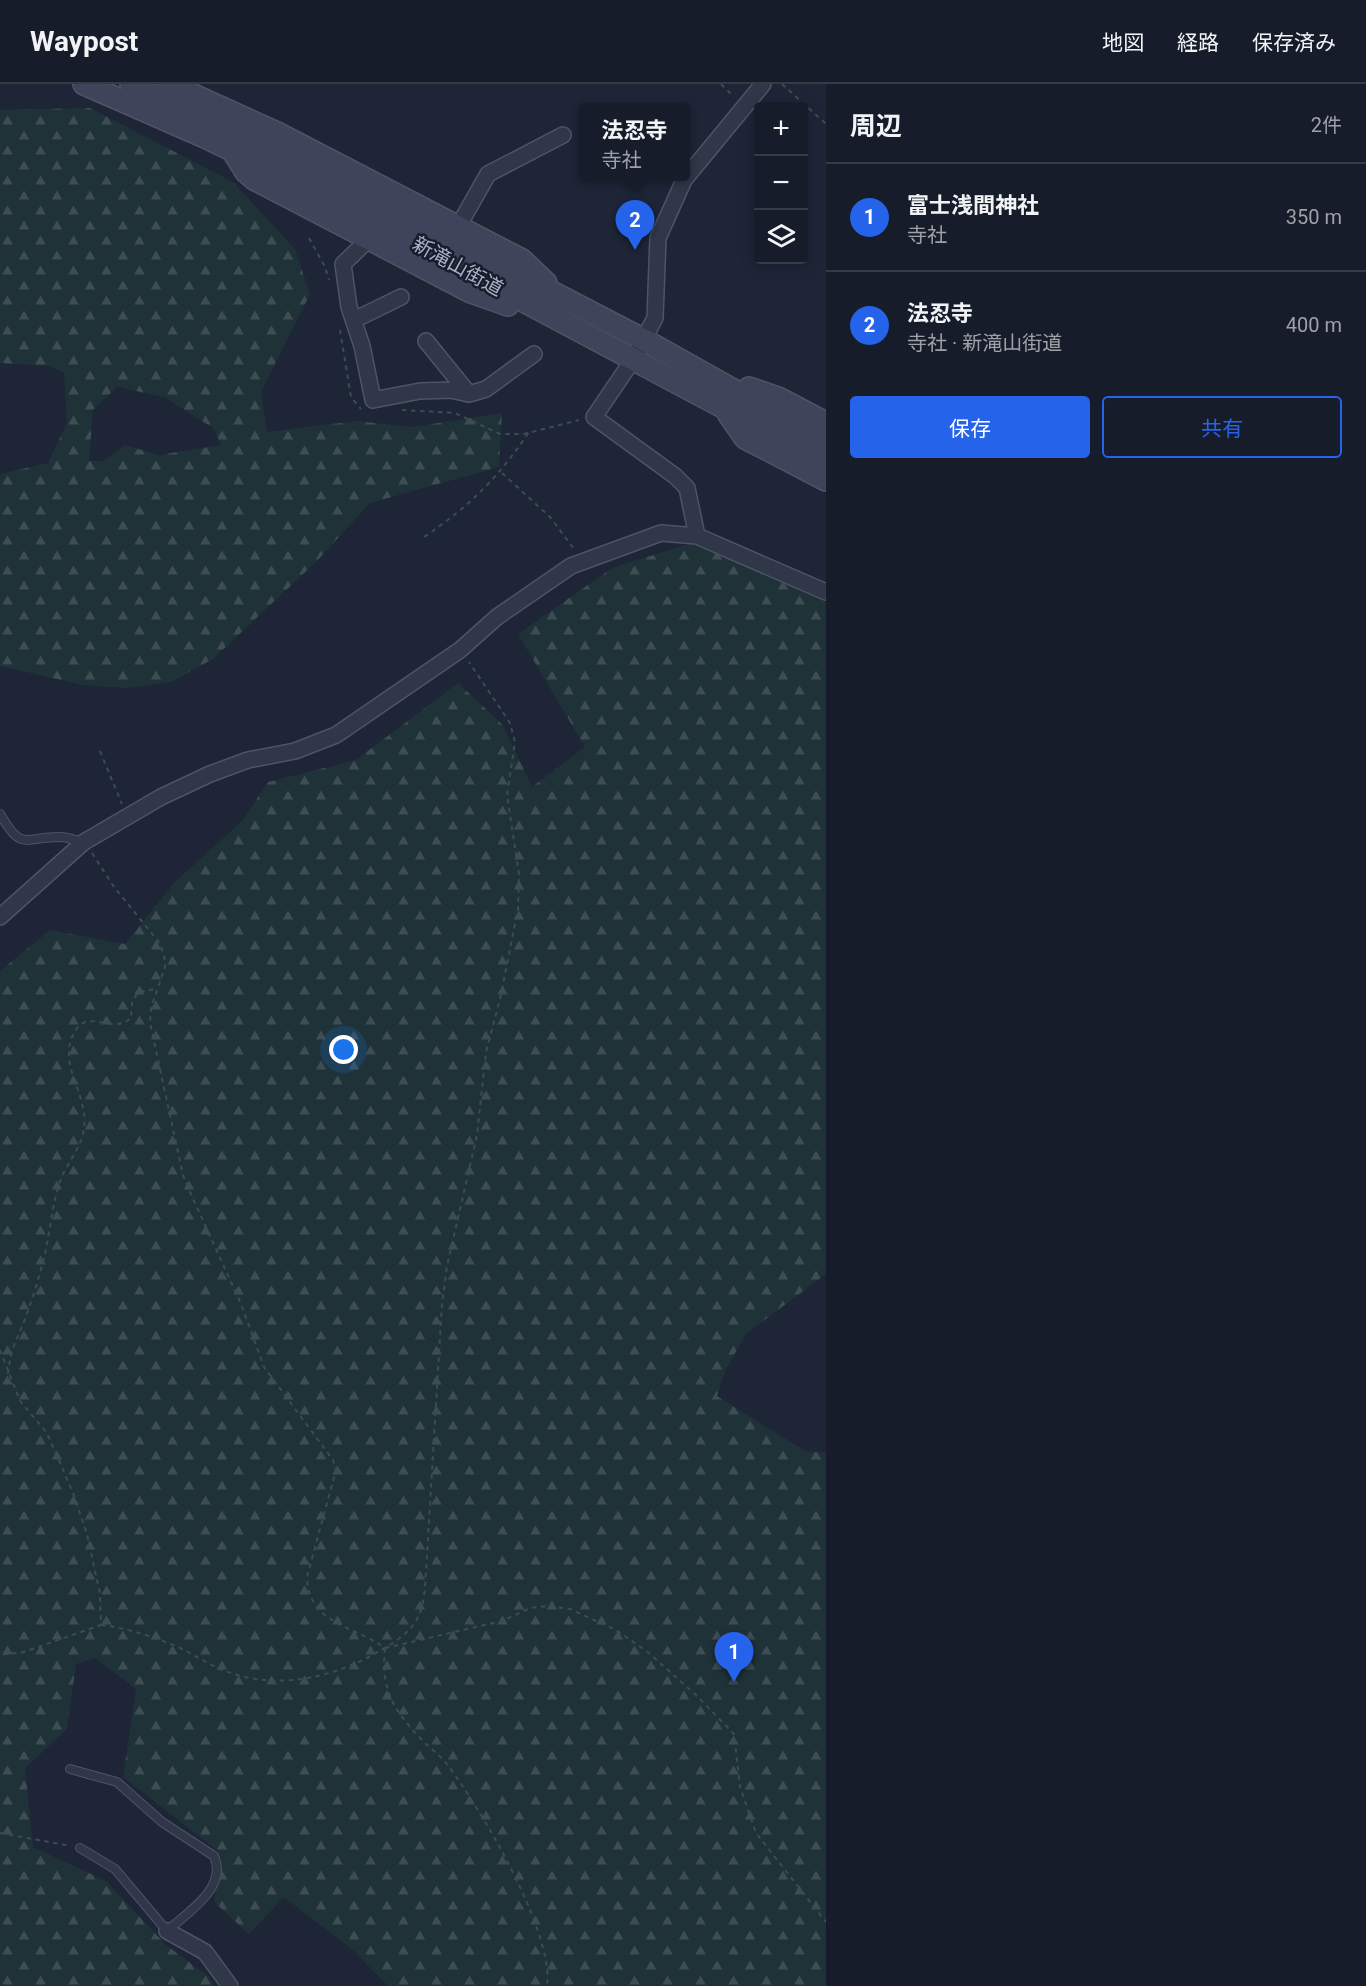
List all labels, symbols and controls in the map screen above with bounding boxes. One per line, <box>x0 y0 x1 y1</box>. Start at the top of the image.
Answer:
text: Waypost <box>30 25 138 58</box>
text: 地図 <box>1102 31 1144 55</box>
text: 経路 <box>1177 31 1219 55</box>
text: 保存済み <box>1252 31 1336 55</box>
map controls <box>754 102 808 264</box>
button: + <box>754 102 808 156</box>
popup <box>579 103 690 181</box>
text: 周辺 <box>850 111 902 141</box>
text: 2件 <box>1311 113 1342 137</box>
text: 法忍寺 <box>601 118 668 143</box>
text: 寺社 <box>601 148 641 172</box>
button: − <box>754 156 808 210</box>
text: 富士浅間神社 <box>907 193 1039 218</box>
pin: 2 <box>616 200 654 250</box>
text: 1 <box>864 205 875 229</box>
text: 350 m <box>1286 205 1342 229</box>
button: layers <box>754 210 808 264</box>
text: 寺社 <box>907 223 947 247</box>
street label: 新滝山街道 <box>408 231 508 301</box>
text: 法忍寺 <box>907 301 973 326</box>
text: 2 <box>864 313 875 337</box>
text: 400 m <box>1286 313 1342 337</box>
text: 寺社 · 新滝山街道 <box>907 331 1062 355</box>
button: 保存 <box>850 396 1090 458</box>
button: 共有 <box>1102 396 1342 458</box>
your location <box>329 1035 358 1064</box>
pin: 1 <box>714 1632 754 1682</box>

